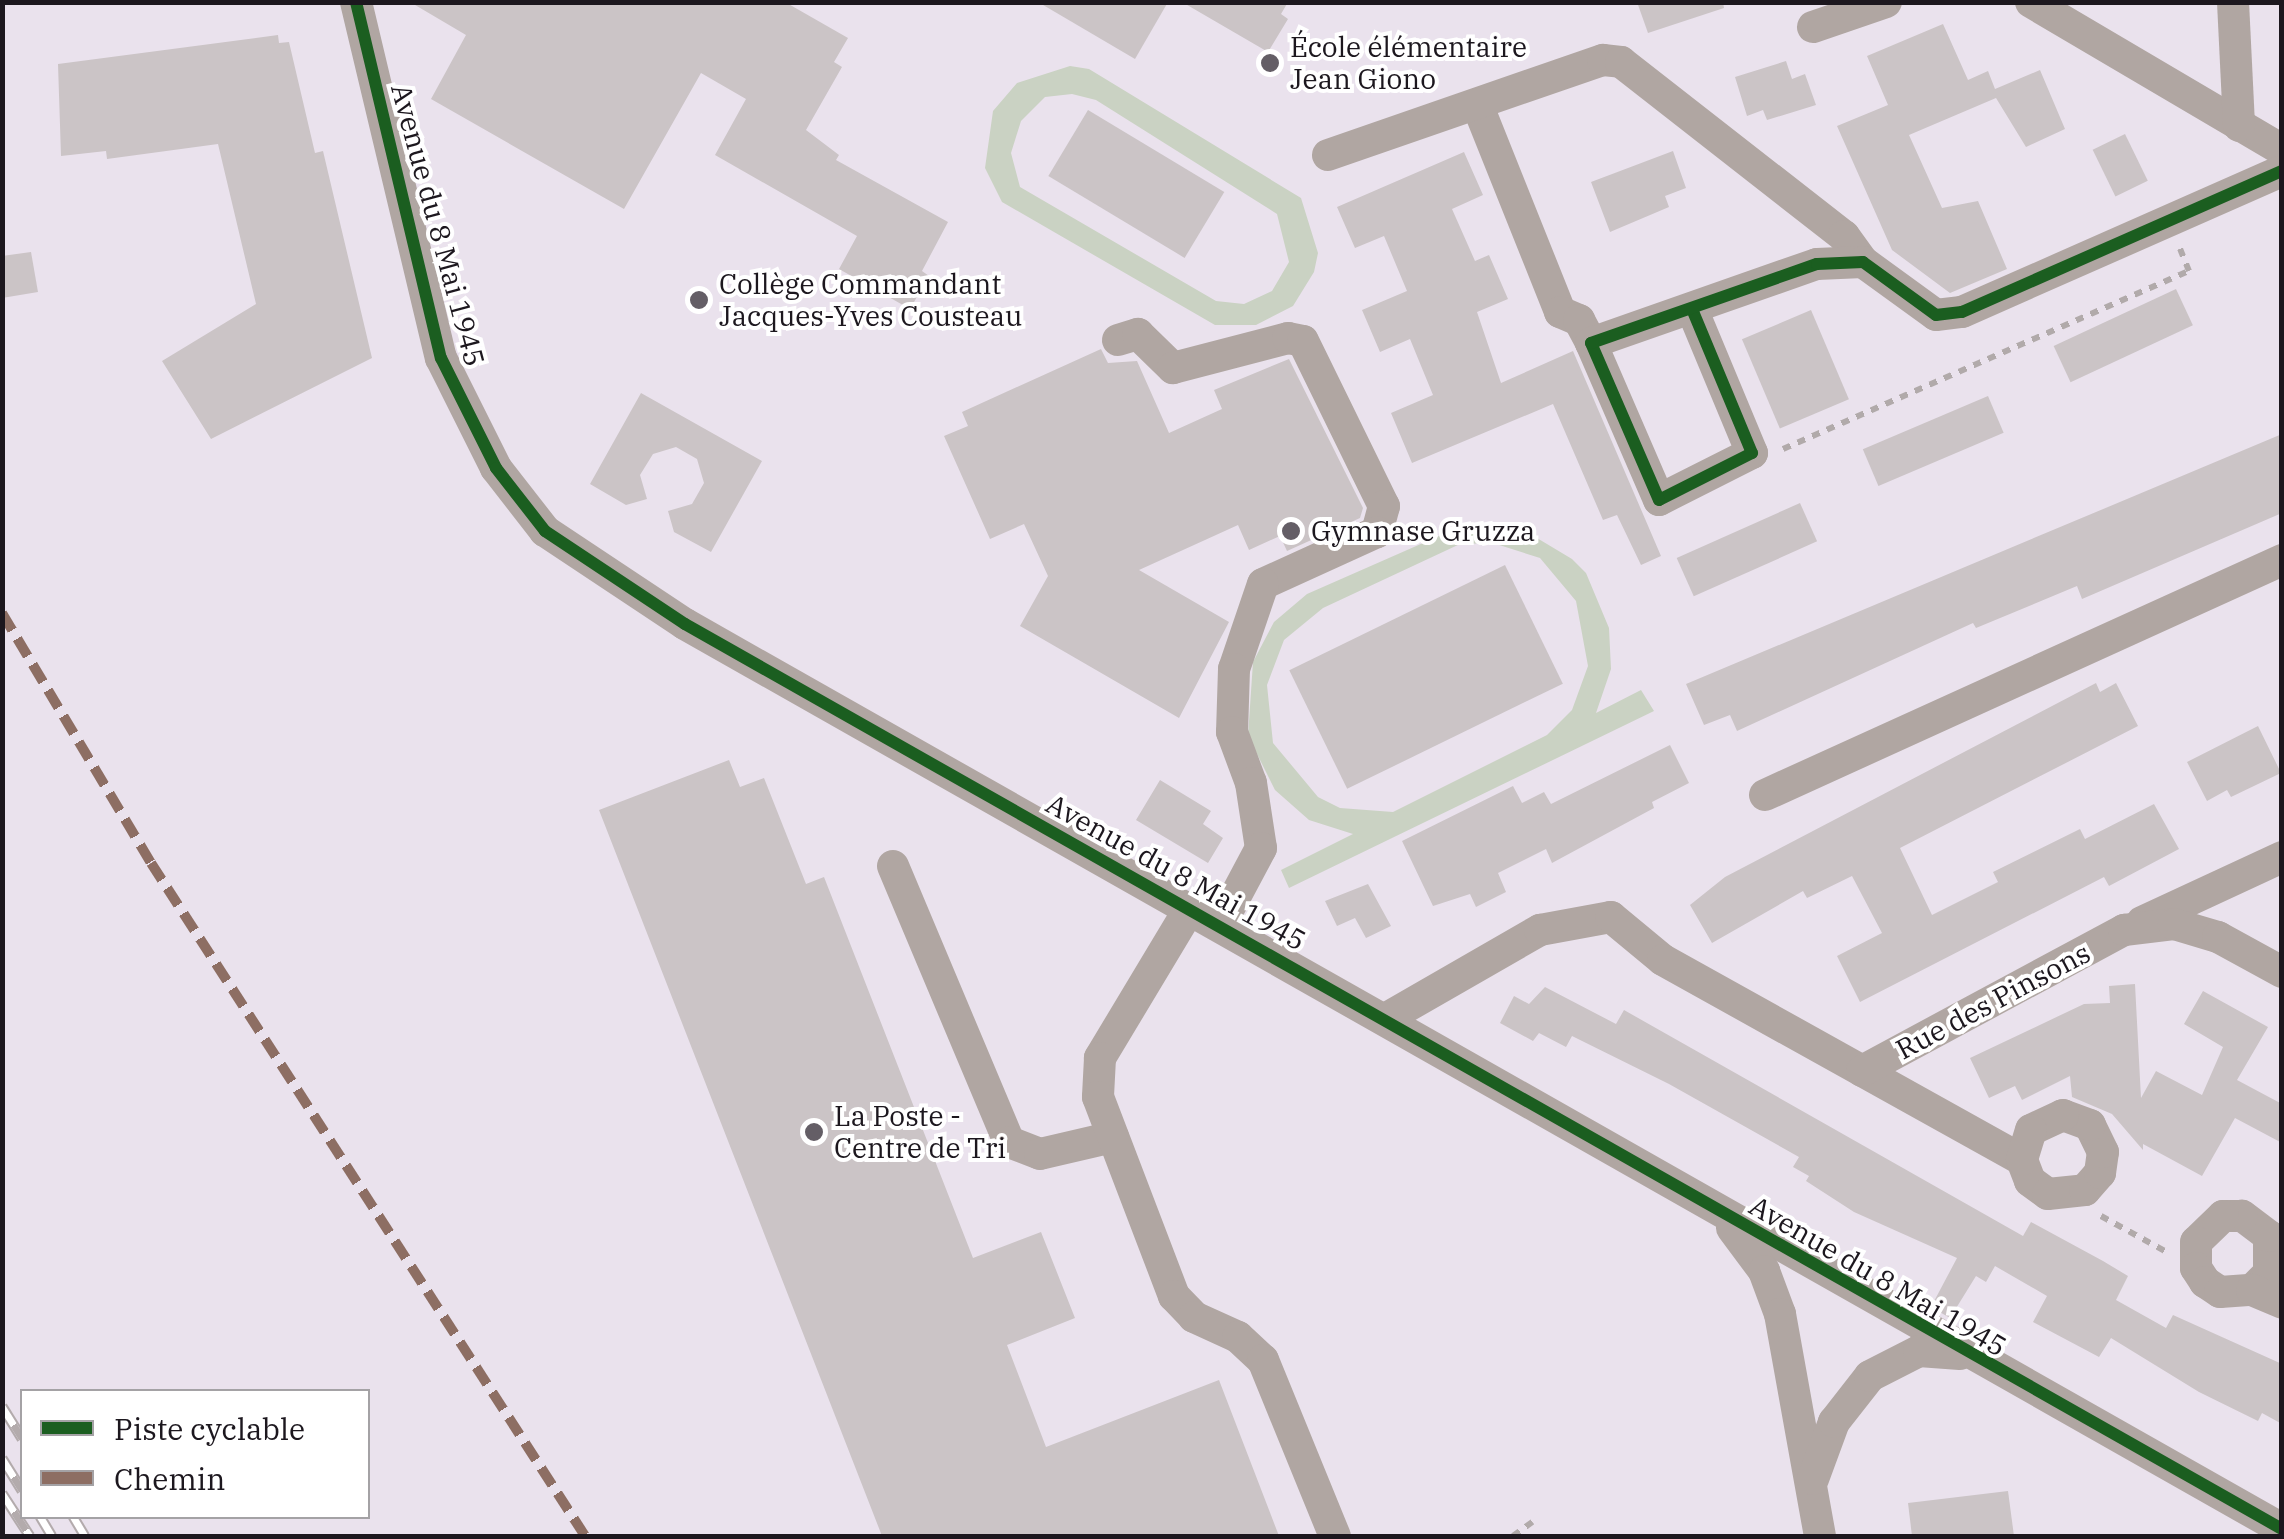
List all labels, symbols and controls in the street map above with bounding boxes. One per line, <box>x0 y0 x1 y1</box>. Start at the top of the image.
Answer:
place label: École élémentaire Jean Giono <box>1290 30 1527 96</box>
marker: École élémentaire Jean Giono <box>1259 52 1281 74</box>
street label: Avenue du 8 Mai 1945 <box>384 80 492 370</box>
place label: Collège Commandant Jacques-Yves Cousteau <box>719 267 1022 333</box>
marker: Collège Commandant Jacques-Yves Cousteau <box>688 289 710 311</box>
place label: Gymnase Gruzza <box>1311 514 1535 548</box>
marker: Gymnase Gruzza <box>1280 520 1302 542</box>
street label: Avenue du 8 Mai 1945 <box>1040 787 1312 957</box>
street label: Rue des Pinsons <box>1890 936 2096 1066</box>
place label: La Poste - Centre de Tri <box>834 1099 1006 1165</box>
marker: La Poste - Centre de Tri <box>803 1121 825 1143</box>
street label: Avenue du 8 Mai 1945 <box>1743 1189 2013 1363</box>
legend <box>20 1389 370 1519</box>
text: Piste cyclable <box>114 1409 305 1448</box>
text: Chemin <box>114 1459 225 1498</box>

